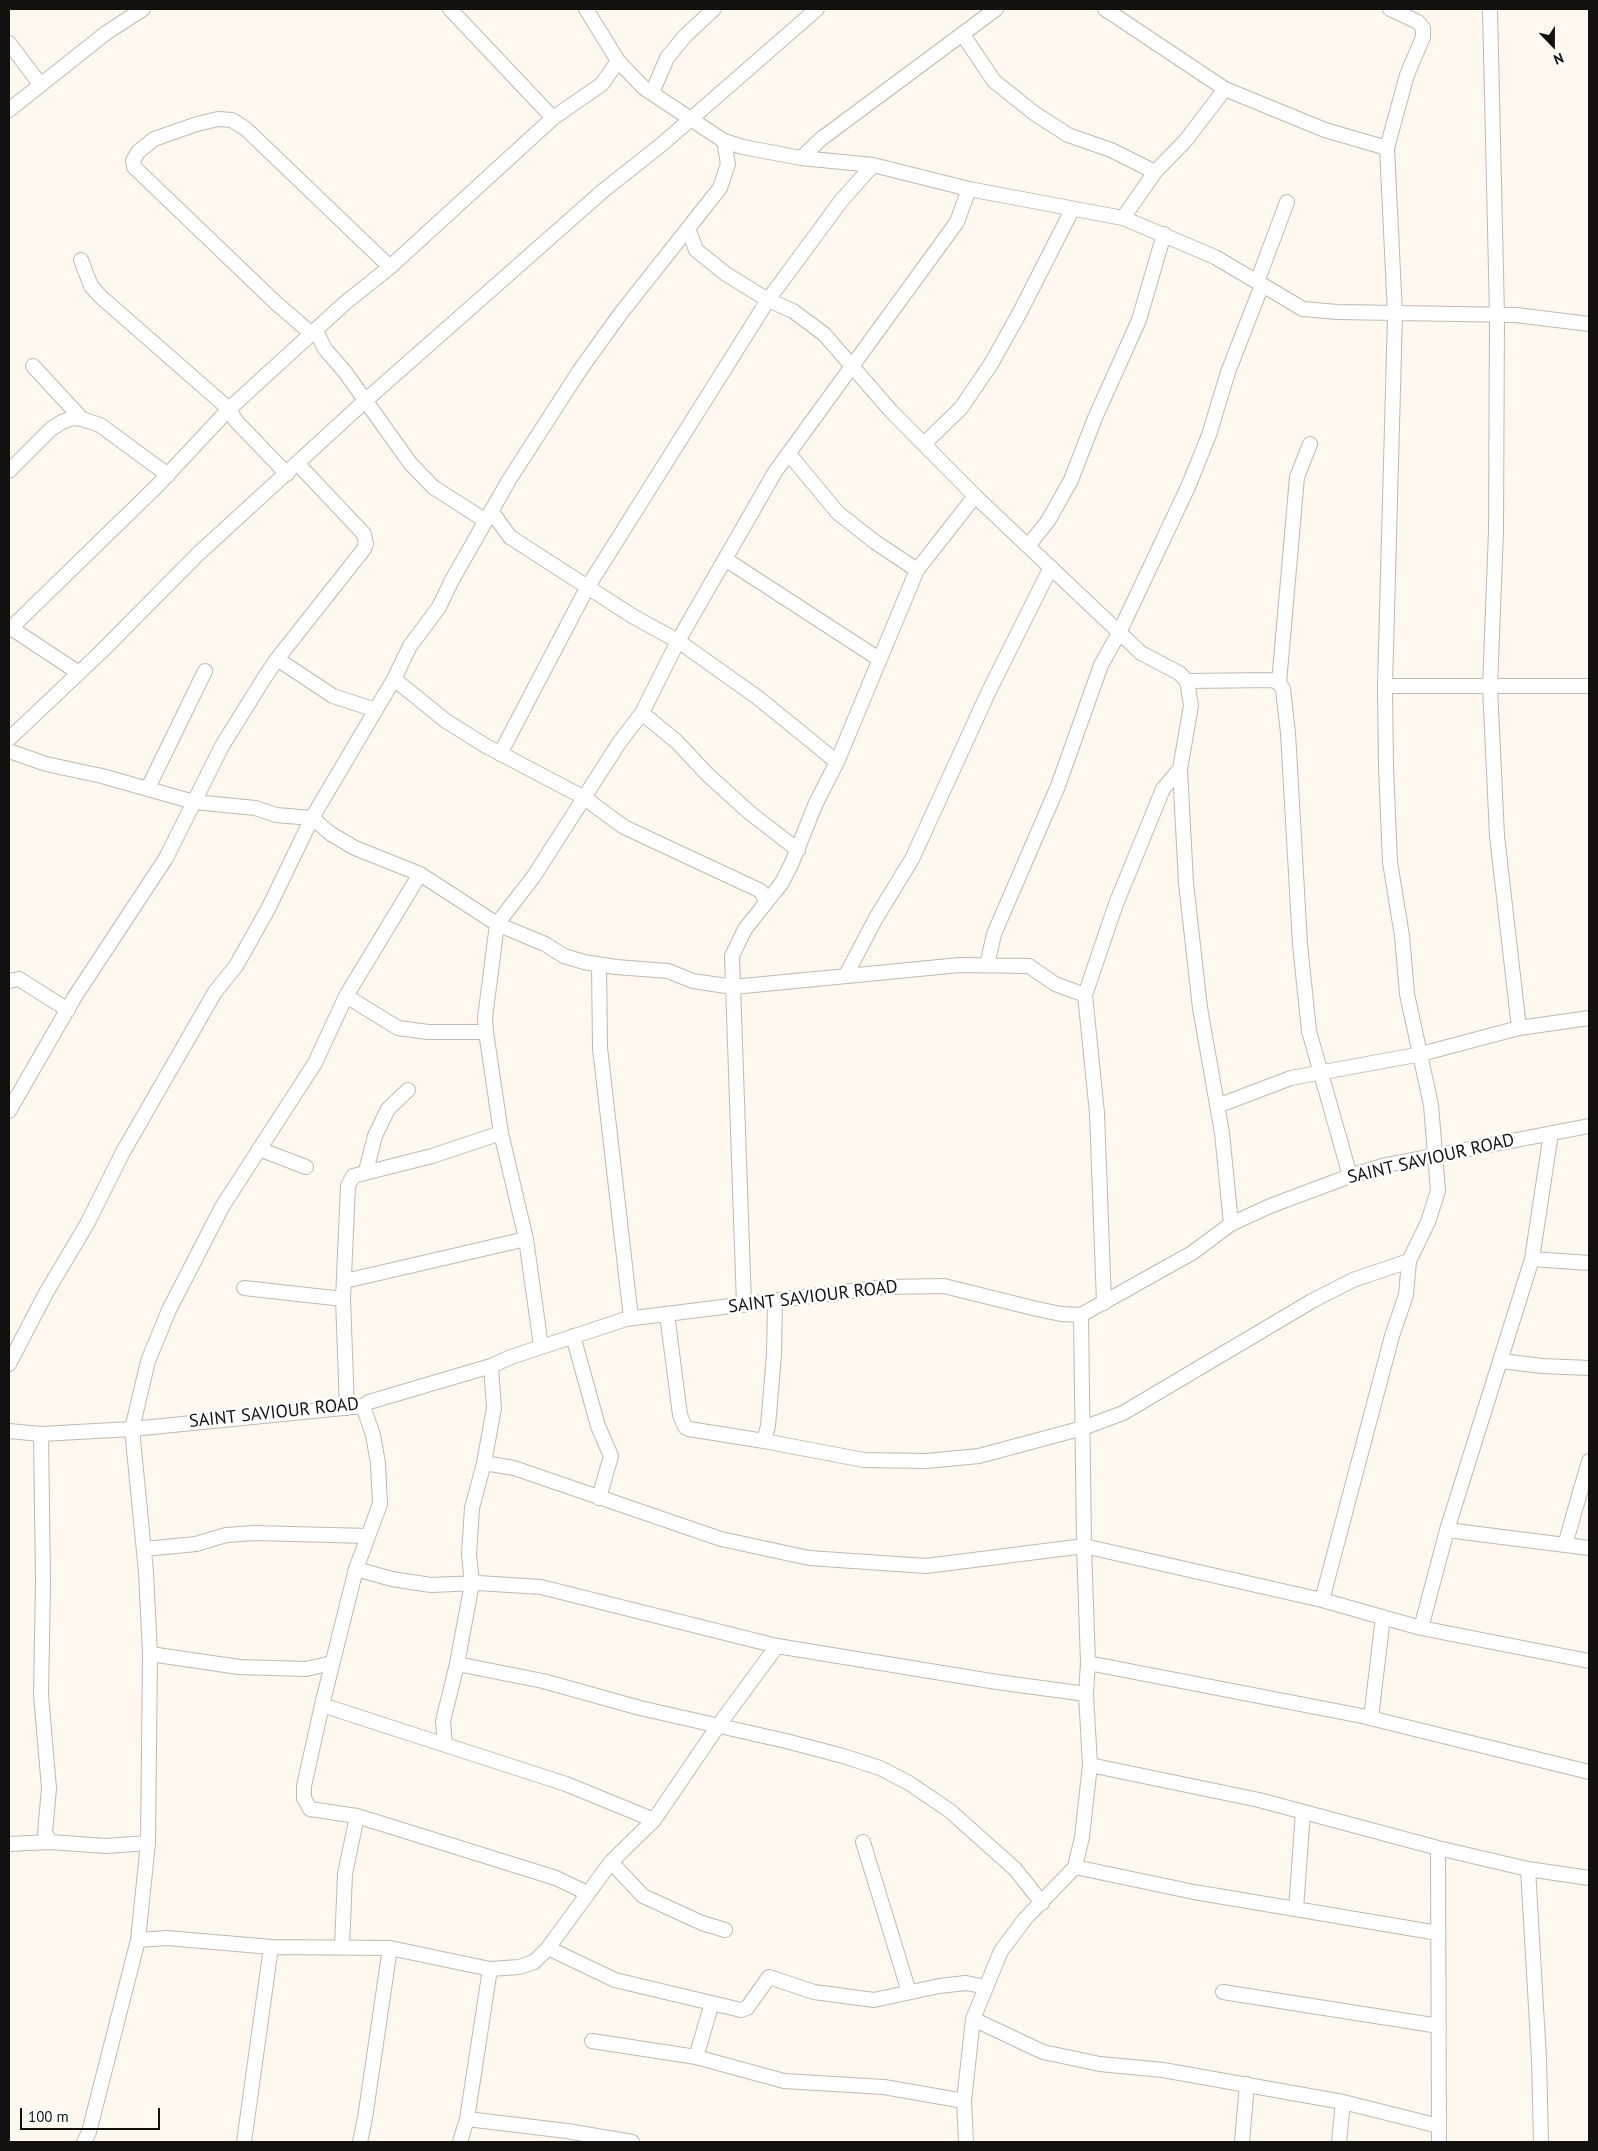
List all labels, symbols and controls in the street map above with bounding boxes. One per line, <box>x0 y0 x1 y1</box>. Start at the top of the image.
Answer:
north arrow <box>1528 20 1578 70</box>
text: N <box>1551 49 1566 69</box>
street label: SAINT SAVIOUR ROAD <box>1345 1129 1517 1189</box>
street label: SAINT SAVIOUR ROAD <box>727 1276 899 1318</box>
street label: SAINT SAVIOUR ROAD <box>188 1393 360 1433</box>
scale bar <box>22 2098 162 2130</box>
text: 100 m <box>28 2107 69 2126</box>

